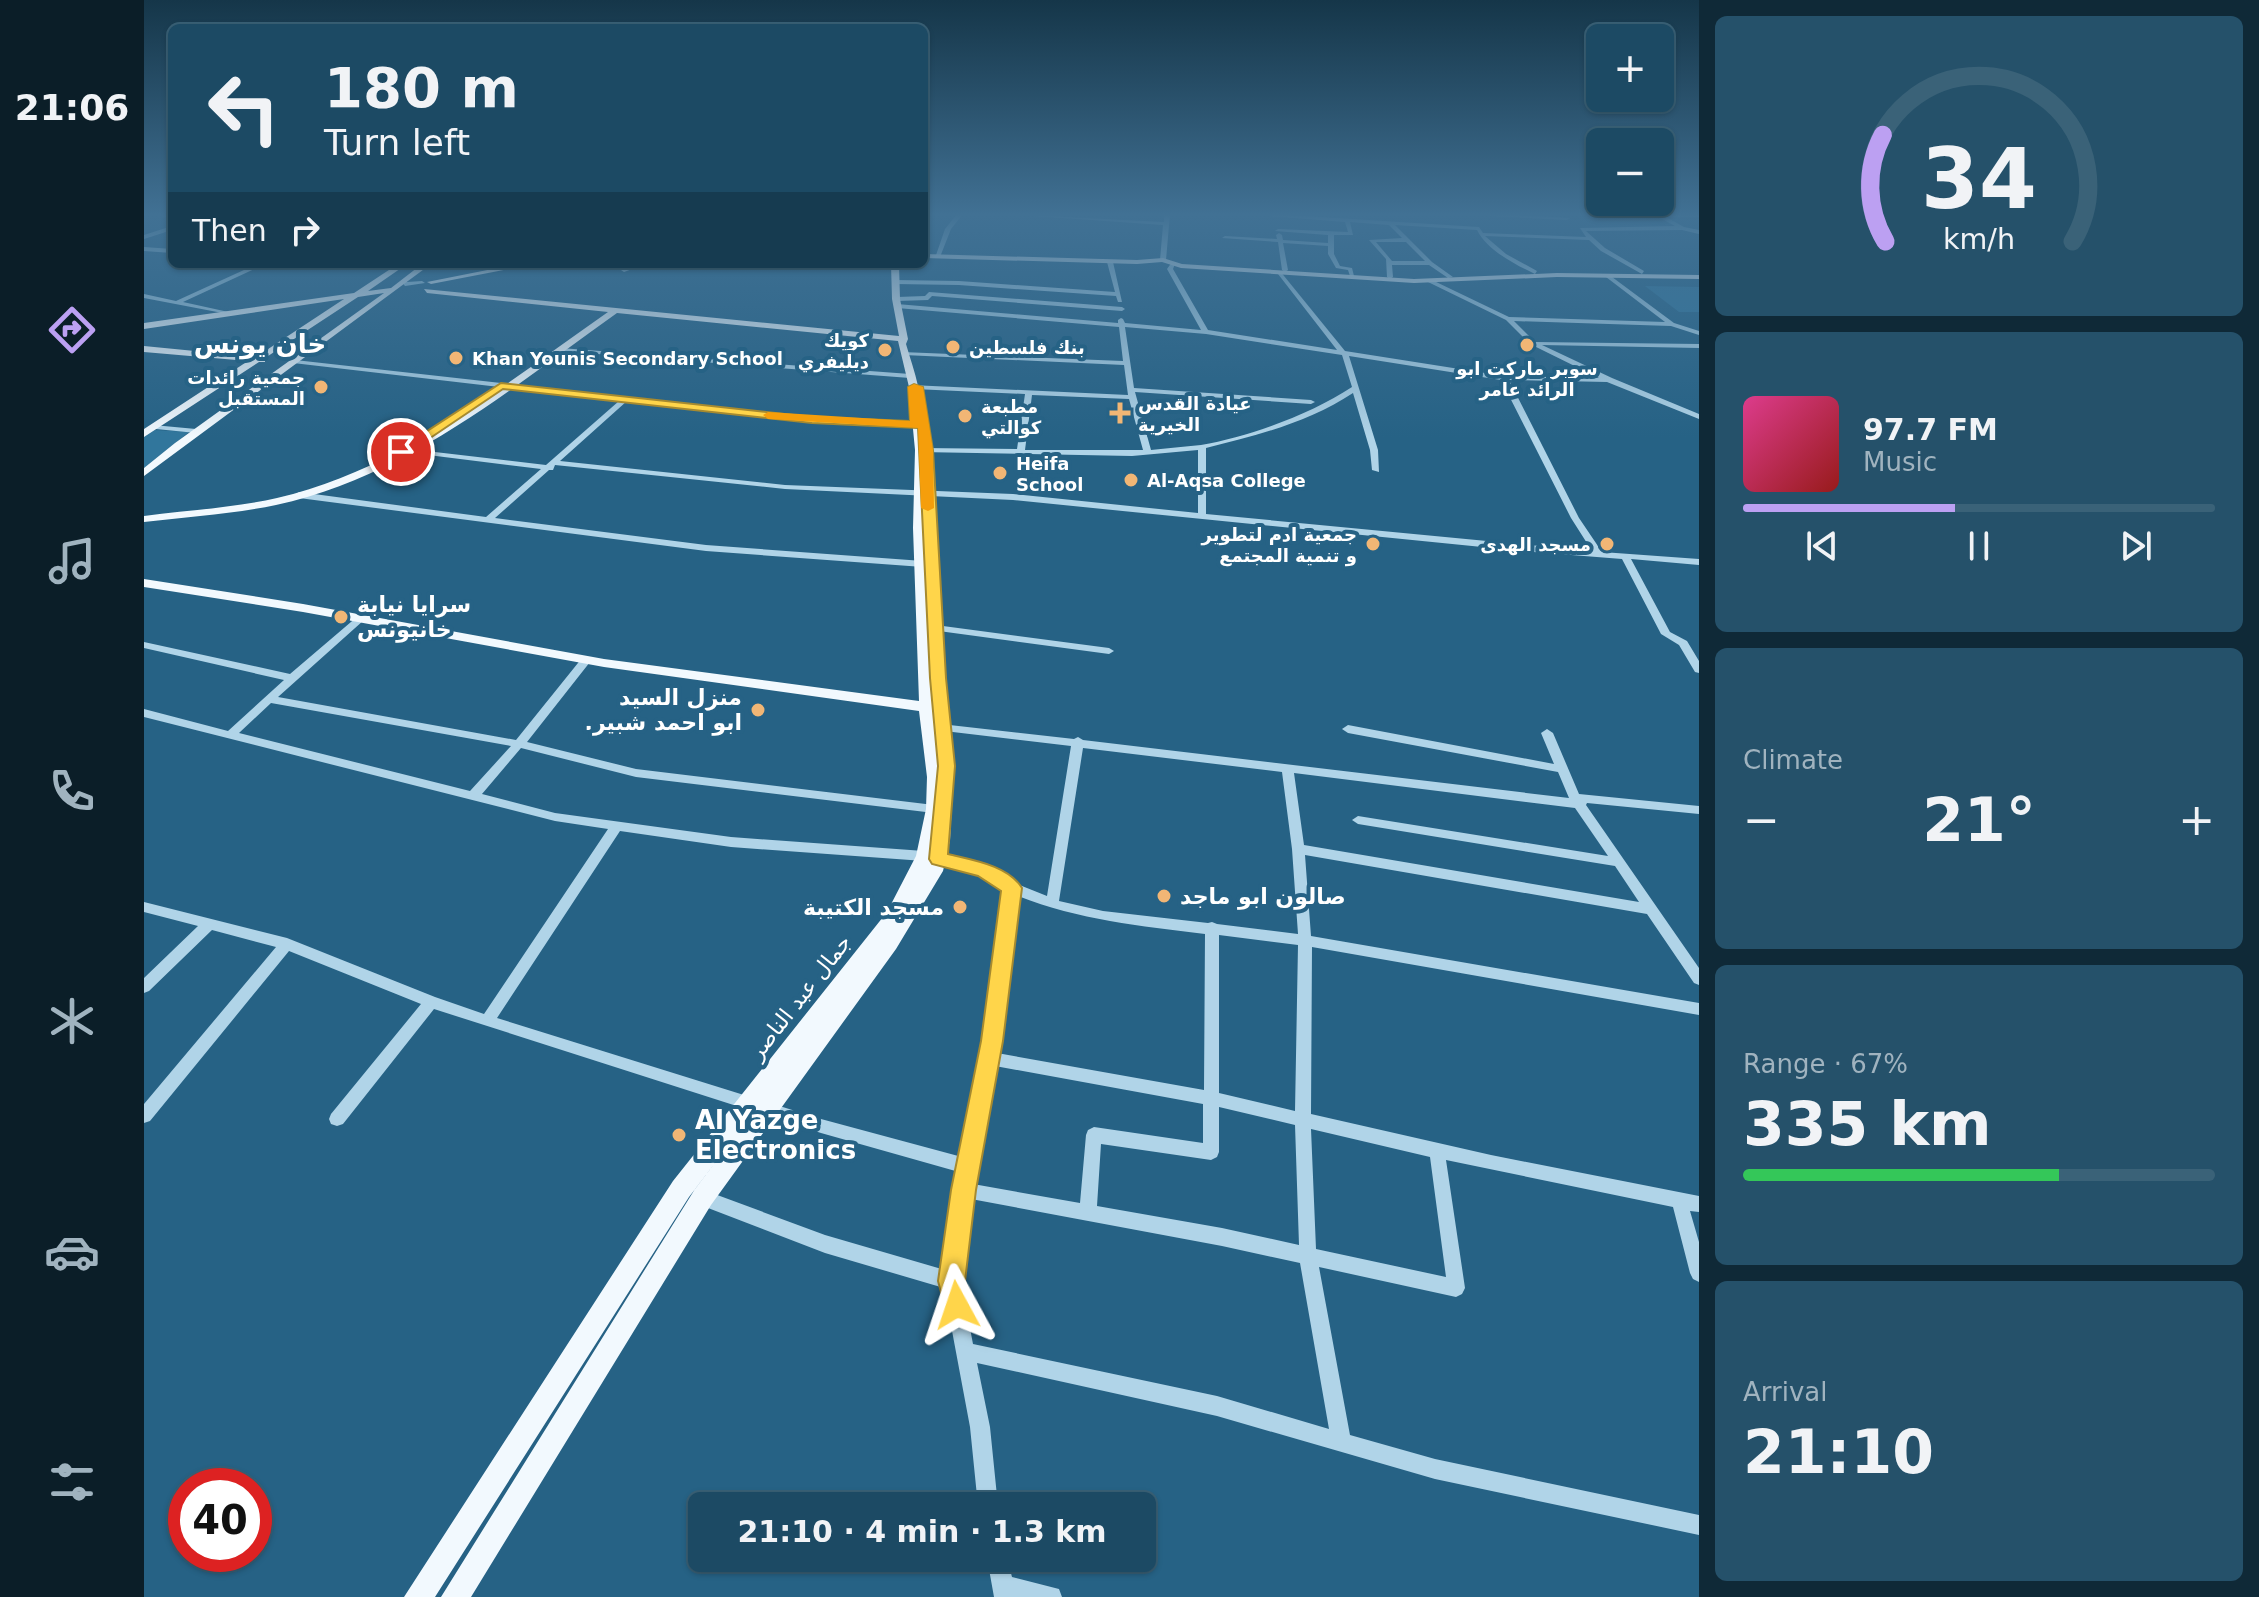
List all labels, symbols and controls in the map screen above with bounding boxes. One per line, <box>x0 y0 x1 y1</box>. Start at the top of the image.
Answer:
map controls <box>1586 24 1674 216</box>
button: + <box>1586 24 1674 112</box>
text: 180 m <box>324 55 519 120</box>
icon: left <box>192 56 296 160</box>
text: 21:06 <box>15 87 129 128</box>
text: Turn left <box>324 122 470 163</box>
button: − <box>1586 128 1674 216</box>
text: 34 <box>1921 131 2037 228</box>
icon: right <box>283 208 327 252</box>
text: Then <box>192 213 267 248</box>
text: km/h <box>1943 222 2015 256</box>
icon: directions <box>44 302 100 358</box>
district label: خان يونس <box>194 329 326 360</box>
place label: كويك ديليفري <box>798 330 870 373</box>
marker: سوبر ماركت ابو الرائد عامر <box>1518 336 1536 354</box>
place label: بنك فلسطين <box>969 337 1085 359</box>
marker: بنك فلسطين <box>944 338 962 356</box>
marker: كويك ديليفري <box>876 341 894 359</box>
place label: Khan Younis Secondary School <box>472 348 783 369</box>
marker: Khan Younis Secondary School <box>447 349 465 367</box>
place label: سوبر ماركت ابو الرائد عامر <box>1455 358 1598 401</box>
place label: جمعية رائدات المستقبل <box>187 367 305 409</box>
marker: جمعية رائدات المستقبل <box>312 378 330 396</box>
place label: عيادة القدس الخيرية <box>1138 393 1252 436</box>
place label: مطبعة كوالتي <box>981 396 1042 439</box>
marker: عيادة القدس الخيرية <box>1109 402 1131 424</box>
marker: مطبعة كوالتي <box>956 407 974 425</box>
text: 97.7 FM <box>1863 412 1998 447</box>
pin <box>367 418 435 486</box>
icon: arrive <box>379 430 423 474</box>
text: Music <box>1863 447 1937 477</box>
place label: Heifa School <box>1016 453 1083 495</box>
marker: Heifa School <box>991 464 1009 482</box>
place label: Al-Aqsa College <box>1147 470 1306 491</box>
marker: Al-Aqsa College <box>1122 471 1140 489</box>
place label: جمعية ادم لتطوير و تنمية المجتمع <box>1201 524 1357 567</box>
icon: previous <box>1800 524 1844 568</box>
icon: pause <box>1957 524 2001 568</box>
icon: next <box>2114 524 2158 568</box>
icon: music <box>44 533 100 589</box>
place label: مسجد الهدى <box>1480 534 1591 556</box>
marker: جمعية ادم لتطوير و تنمية المجتمع <box>1364 535 1382 553</box>
marker: مسجد الهدى <box>1598 535 1616 553</box>
place label: سرايا نيابة خانيونس <box>357 592 471 643</box>
marker: سرايا نيابة خانيونس <box>332 608 350 626</box>
place label: منزل السيد .ابو احمد شبير <box>585 685 742 736</box>
marker: منزل السيد .ابو احمد شبير <box>749 701 767 719</box>
text: Climate <box>1743 745 1843 775</box>
icon: phone <box>44 763 100 819</box>
text: 21° <box>1922 785 2036 855</box>
text: − <box>1743 794 1780 845</box>
text: + <box>2178 794 2215 845</box>
place label: صالون ابو ماجد <box>1180 884 1346 910</box>
marker: صالون ابو ماجد <box>1155 887 1173 905</box>
place label: مسجد الكتيبة <box>803 895 944 920</box>
marker: مسجد الكتيبة <box>951 898 969 916</box>
street label: جمال عبد الناصر <box>743 930 856 1065</box>
icon: climate <box>44 993 100 1049</box>
text: Range · 67% <box>1743 1049 1908 1079</box>
text: 335 km <box>1743 1089 1992 1159</box>
place label: Al Yazge Electronics <box>695 1105 856 1165</box>
marker: Al Yazge Electronics <box>670 1126 688 1144</box>
icon: car <box>44 1224 100 1280</box>
position arrow <box>915 1263 999 1347</box>
text: Arrival <box>1743 1377 1827 1407</box>
text: 21:10 <box>1743 1417 1934 1487</box>
icon: filters <box>44 1454 100 1510</box>
speed limit sign: 40 <box>168 1468 272 1572</box>
text: 21:10 · 4 min · 1.3 km <box>737 1514 1107 1549</box>

